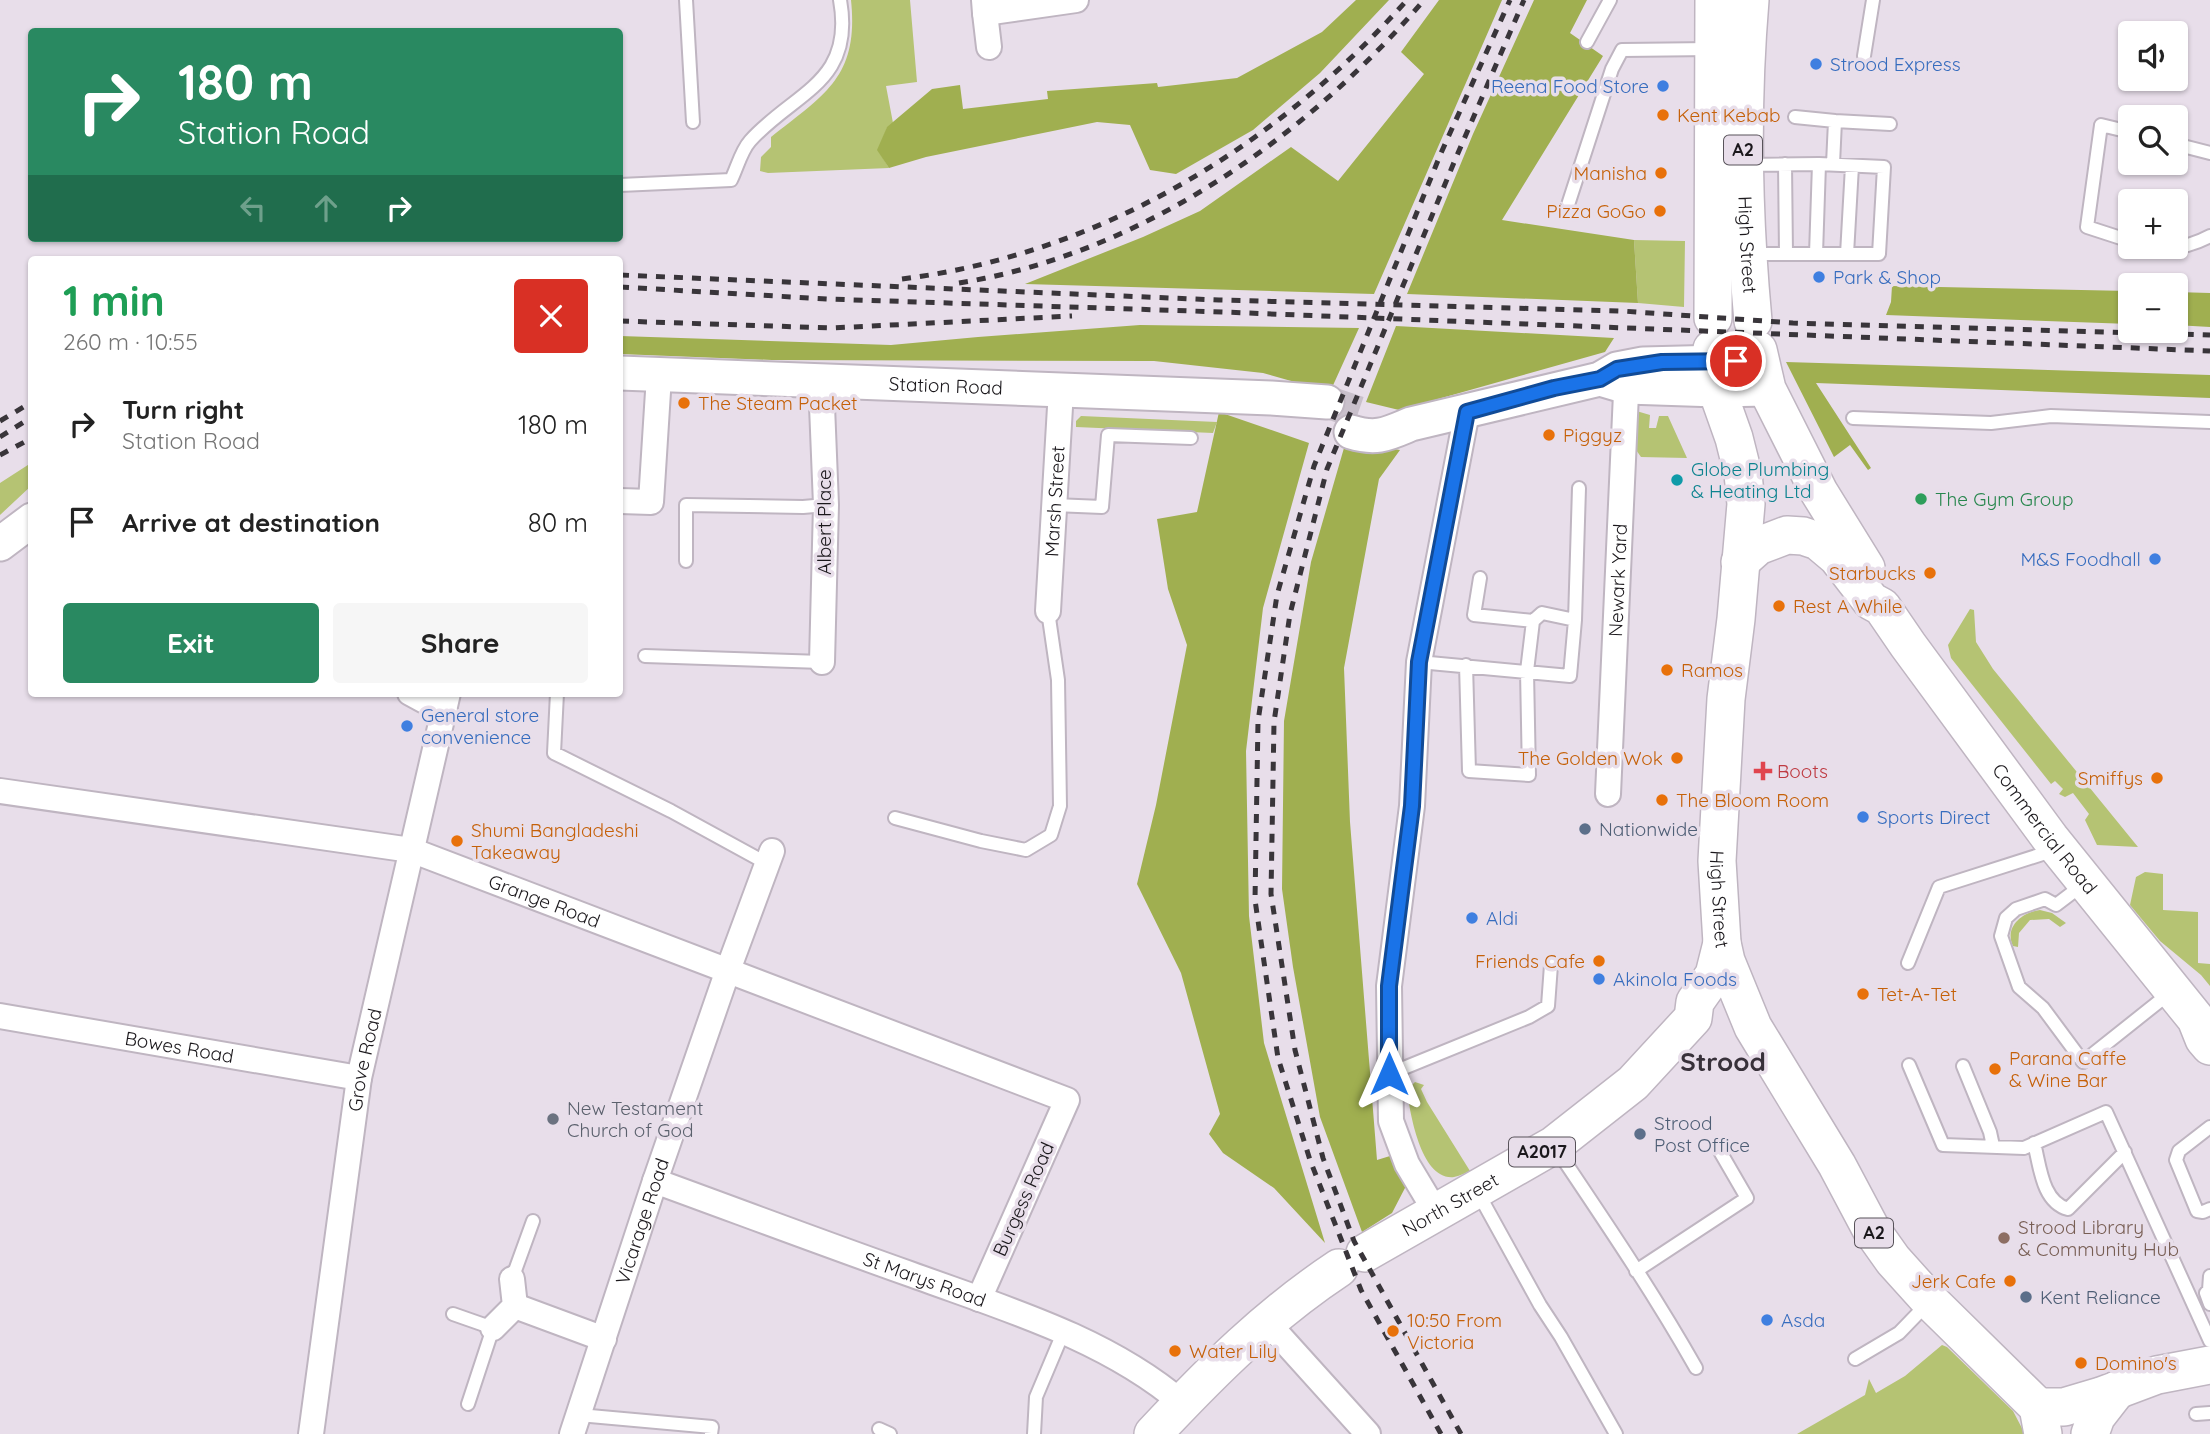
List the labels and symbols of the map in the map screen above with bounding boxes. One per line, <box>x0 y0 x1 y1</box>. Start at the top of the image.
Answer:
place label: Strood Express <box>1830 52 1961 76</box>
marker: Strood Express <box>1808 56 1824 72</box>
place label: Reena Food Store <box>1491 74 1649 98</box>
marker: Reena Food Store <box>1655 78 1671 94</box>
place label: Kent Kebab <box>1677 103 1780 127</box>
marker: Kent Kebab <box>1655 107 1671 123</box>
road number: A2 <box>1724 135 1762 164</box>
place label: Manisha <box>1574 161 1647 185</box>
marker: Manisha <box>1653 165 1669 181</box>
street label: High Street <box>1733 196 1763 294</box>
place label: Pizza GoGo <box>1546 199 1646 223</box>
marker: Pizza GoGo <box>1652 203 1668 219</box>
place label: Park & Shop <box>1833 265 1941 289</box>
marker: Park & Shop <box>1811 269 1827 285</box>
pin <box>1706 331 1766 391</box>
street label: Station Road <box>888 371 1003 400</box>
place label: The Steam Packet <box>698 391 858 415</box>
marker: The Steam Packet <box>676 395 692 411</box>
place label: Piggyz <box>1563 423 1622 447</box>
marker: Piggyz <box>1541 427 1557 443</box>
street label: Marsh Street <box>1039 445 1070 558</box>
place label: Globe Plumbing & Heating Ltd <box>1691 457 1829 503</box>
street label: Albert Place <box>812 469 836 575</box>
marker: Globe Plumbing & Heating Ltd <box>1669 472 1685 488</box>
place label: The Gym Group <box>1935 487 2074 511</box>
marker: The Gym Group <box>1913 491 1929 507</box>
street label: Newark Yard <box>1603 523 1632 637</box>
place label: M&S Foodhall <box>2021 547 2141 571</box>
marker: M&S Foodhall <box>2147 551 2163 567</box>
place label: Starbucks <box>1829 561 1916 585</box>
marker: Starbucks <box>1922 565 1938 581</box>
place label: Rest A While <box>1793 594 1903 618</box>
marker: Rest A While <box>1771 598 1787 614</box>
place label: Ramos <box>1681 658 1743 682</box>
marker: Ramos <box>1659 662 1675 678</box>
place label: General store convenience <box>421 703 539 749</box>
marker: General store convenience <box>399 718 415 734</box>
place label: The Golden Wok <box>1518 746 1663 770</box>
marker: The Golden Wok <box>1669 750 1685 766</box>
place label: Boots <box>1777 759 1828 783</box>
street label: Commercial Road <box>1987 759 2102 899</box>
marker: Boots <box>1755 763 1771 779</box>
place label: Smiffys <box>2078 766 2143 790</box>
marker: Smiffys <box>2149 770 2165 786</box>
place label: The Bloom Room <box>1676 788 1829 812</box>
marker: The Bloom Room <box>1654 792 1670 808</box>
place label: Sports Direct <box>1877 805 1991 829</box>
marker: Sports Direct <box>1855 809 1871 825</box>
place label: Nationwide <box>1599 817 1698 841</box>
place label: Shumi Bangladeshi Takeaway <box>471 818 639 864</box>
marker: Nationwide <box>1577 821 1593 837</box>
marker: Shumi Bangladeshi Takeaway <box>449 833 465 849</box>
street label: High Street <box>1705 850 1735 950</box>
street label: Grange Road <box>485 869 604 933</box>
place label: Aldi <box>1486 906 1518 930</box>
marker: Aldi <box>1464 910 1480 926</box>
place label: Friends Cafe <box>1475 949 1585 973</box>
marker: Friends Cafe <box>1591 953 1607 969</box>
place label: Akinola Foods <box>1613 967 1737 991</box>
marker: Akinola Foods <box>1591 971 1607 987</box>
place label: Tet-A-Tet <box>1877 982 1957 1006</box>
marker: Tet-A-Tet <box>1855 986 1871 1002</box>
street label: Grove Road <box>343 1006 387 1113</box>
street label: Bowes Road <box>123 1026 236 1068</box>
position arrow <box>1352 1037 1426 1111</box>
district label: Strood <box>1680 1045 1766 1078</box>
place label: Parana Caffe & Wine Bar <box>2009 1046 2126 1092</box>
marker: Parana Caffe & Wine Bar <box>1987 1061 2003 1077</box>
place label: New Testament Church of God <box>567 1096 703 1142</box>
marker: New Testament Church of God <box>545 1111 561 1127</box>
place label: Strood Post Office <box>1654 1111 1750 1157</box>
marker: Strood Post Office <box>1632 1126 1648 1142</box>
street label: Burgess Road <box>987 1138 1059 1260</box>
road number: A2017 <box>1509 1138 1575 1167</box>
street label: Vicarage Road <box>610 1155 674 1287</box>
street label: North Street <box>1398 1167 1503 1241</box>
place label: Strood Library & Community Hub <box>2018 1215 2179 1261</box>
road number: A2 <box>1855 1218 1893 1248</box>
marker: Strood Library & Community Hub <box>1996 1230 2012 1246</box>
street label: St Marys Road <box>860 1246 989 1312</box>
place label: Jerk Cafe <box>1911 1269 1996 1293</box>
marker: Jerk Cafe <box>2002 1273 2018 1289</box>
place label: Kent Reliance <box>2040 1285 2161 1309</box>
marker: Kent Reliance <box>2018 1289 2034 1305</box>
place label: 10:50 From Victoria <box>1407 1308 1502 1354</box>
place label: Asda <box>1781 1308 1825 1332</box>
marker: Asda <box>1759 1312 1775 1328</box>
marker: 10:50 From Victoria <box>1385 1323 1401 1339</box>
place label: Water Lily <box>1189 1339 1277 1363</box>
marker: Water Lily <box>1167 1343 1183 1359</box>
place label: Domino's <box>2095 1351 2177 1375</box>
marker: Domino's <box>2073 1355 2089 1371</box>

